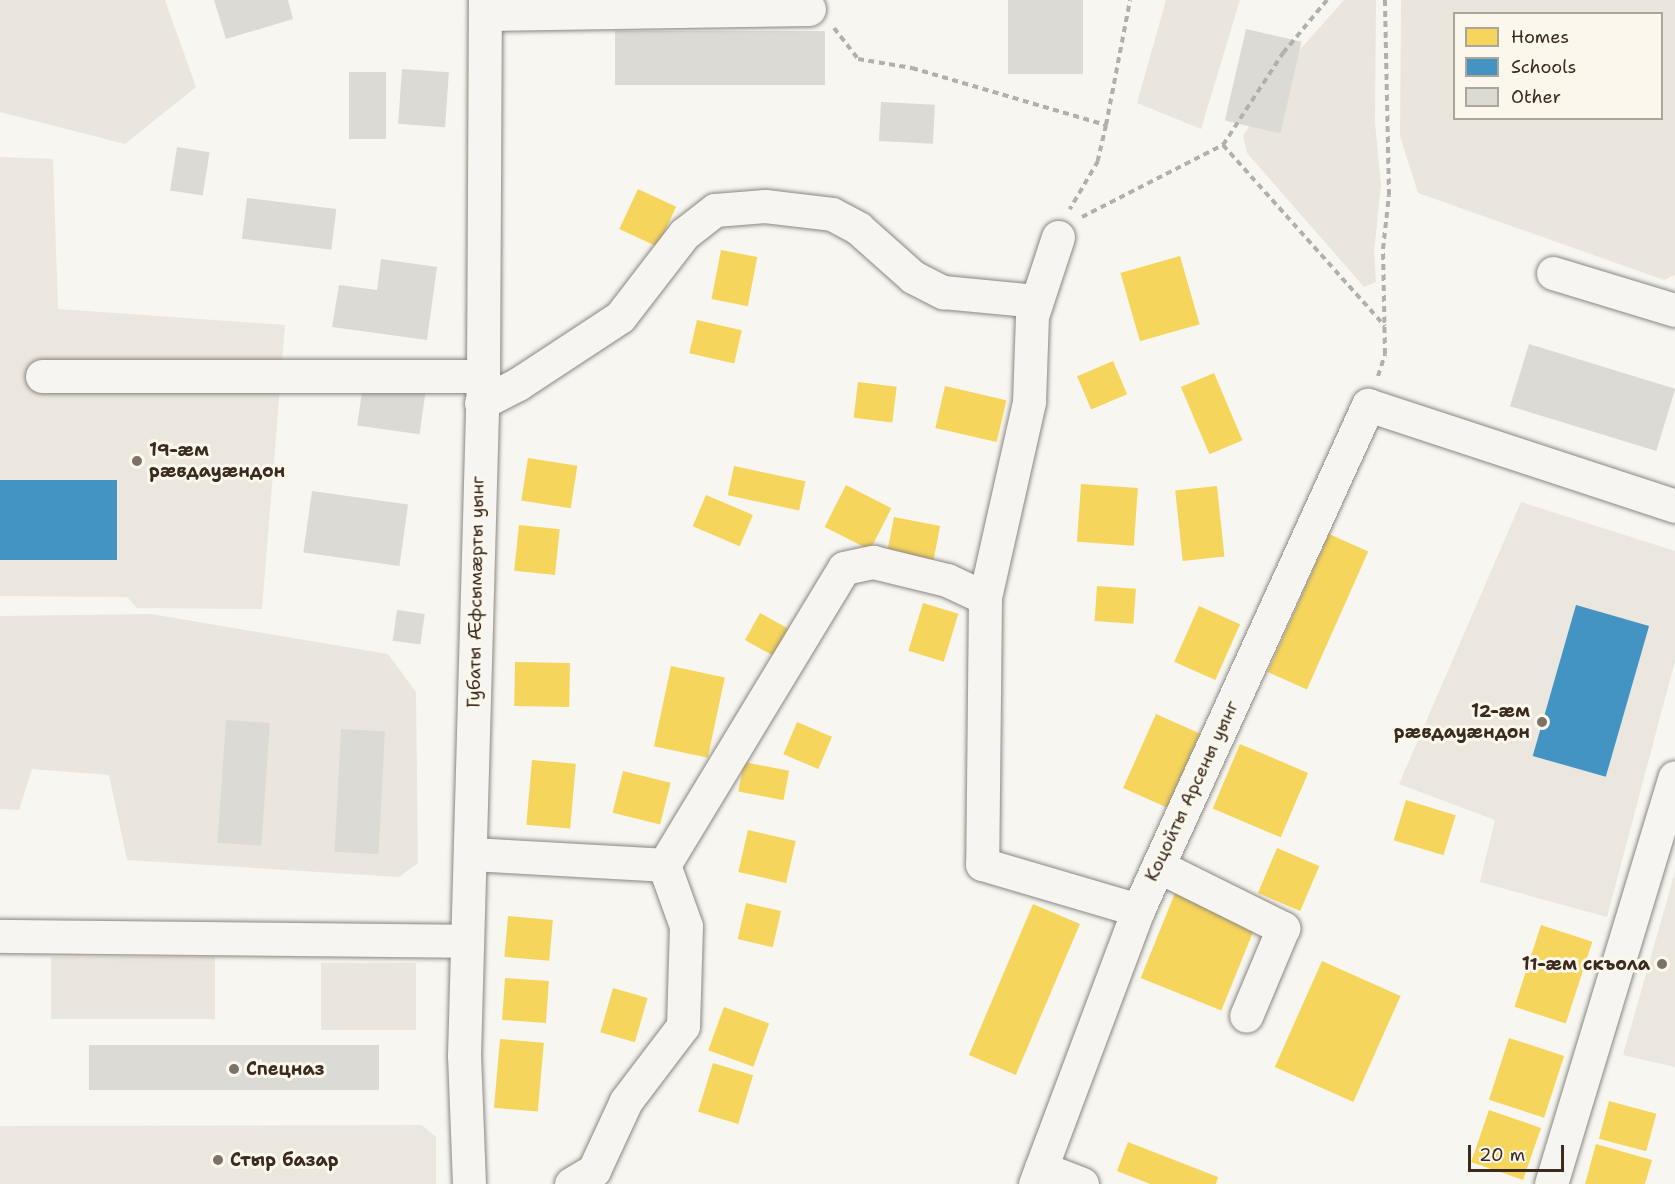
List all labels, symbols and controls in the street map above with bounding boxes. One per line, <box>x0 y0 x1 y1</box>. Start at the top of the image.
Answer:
legend <box>1453 12 1663 120</box>
text: Homes <box>1511 25 1569 49</box>
text: Schools <box>1511 55 1577 79</box>
text: Other <box>1511 85 1561 109</box>
place label: 19-æм рӕвдауӕндон <box>149 440 285 482</box>
marker: 19-æм рӕвдауӕндон <box>130 454 144 468</box>
street label: Губаты Æфсымæрты уынг <box>463 476 489 708</box>
street label: Коцойты Арсены уынг <box>1141 697 1243 885</box>
place label: 12-æм рӕвдауӕндон <box>1394 701 1530 744</box>
marker: 12-æм рӕвдауӕндон <box>1535 715 1549 729</box>
place label: 11-æм скъола <box>1522 953 1650 975</box>
marker: 11-æм скъола <box>1655 957 1669 971</box>
place label: Спецназ <box>246 1058 324 1080</box>
marker: Спецназ <box>227 1062 241 1076</box>
scale bar <box>1471 1133 1567 1171</box>
text: 20 m <box>1479 1143 1525 1167</box>
place label: Стыр базар <box>230 1149 339 1171</box>
marker: Стыр базар <box>211 1153 225 1167</box>

